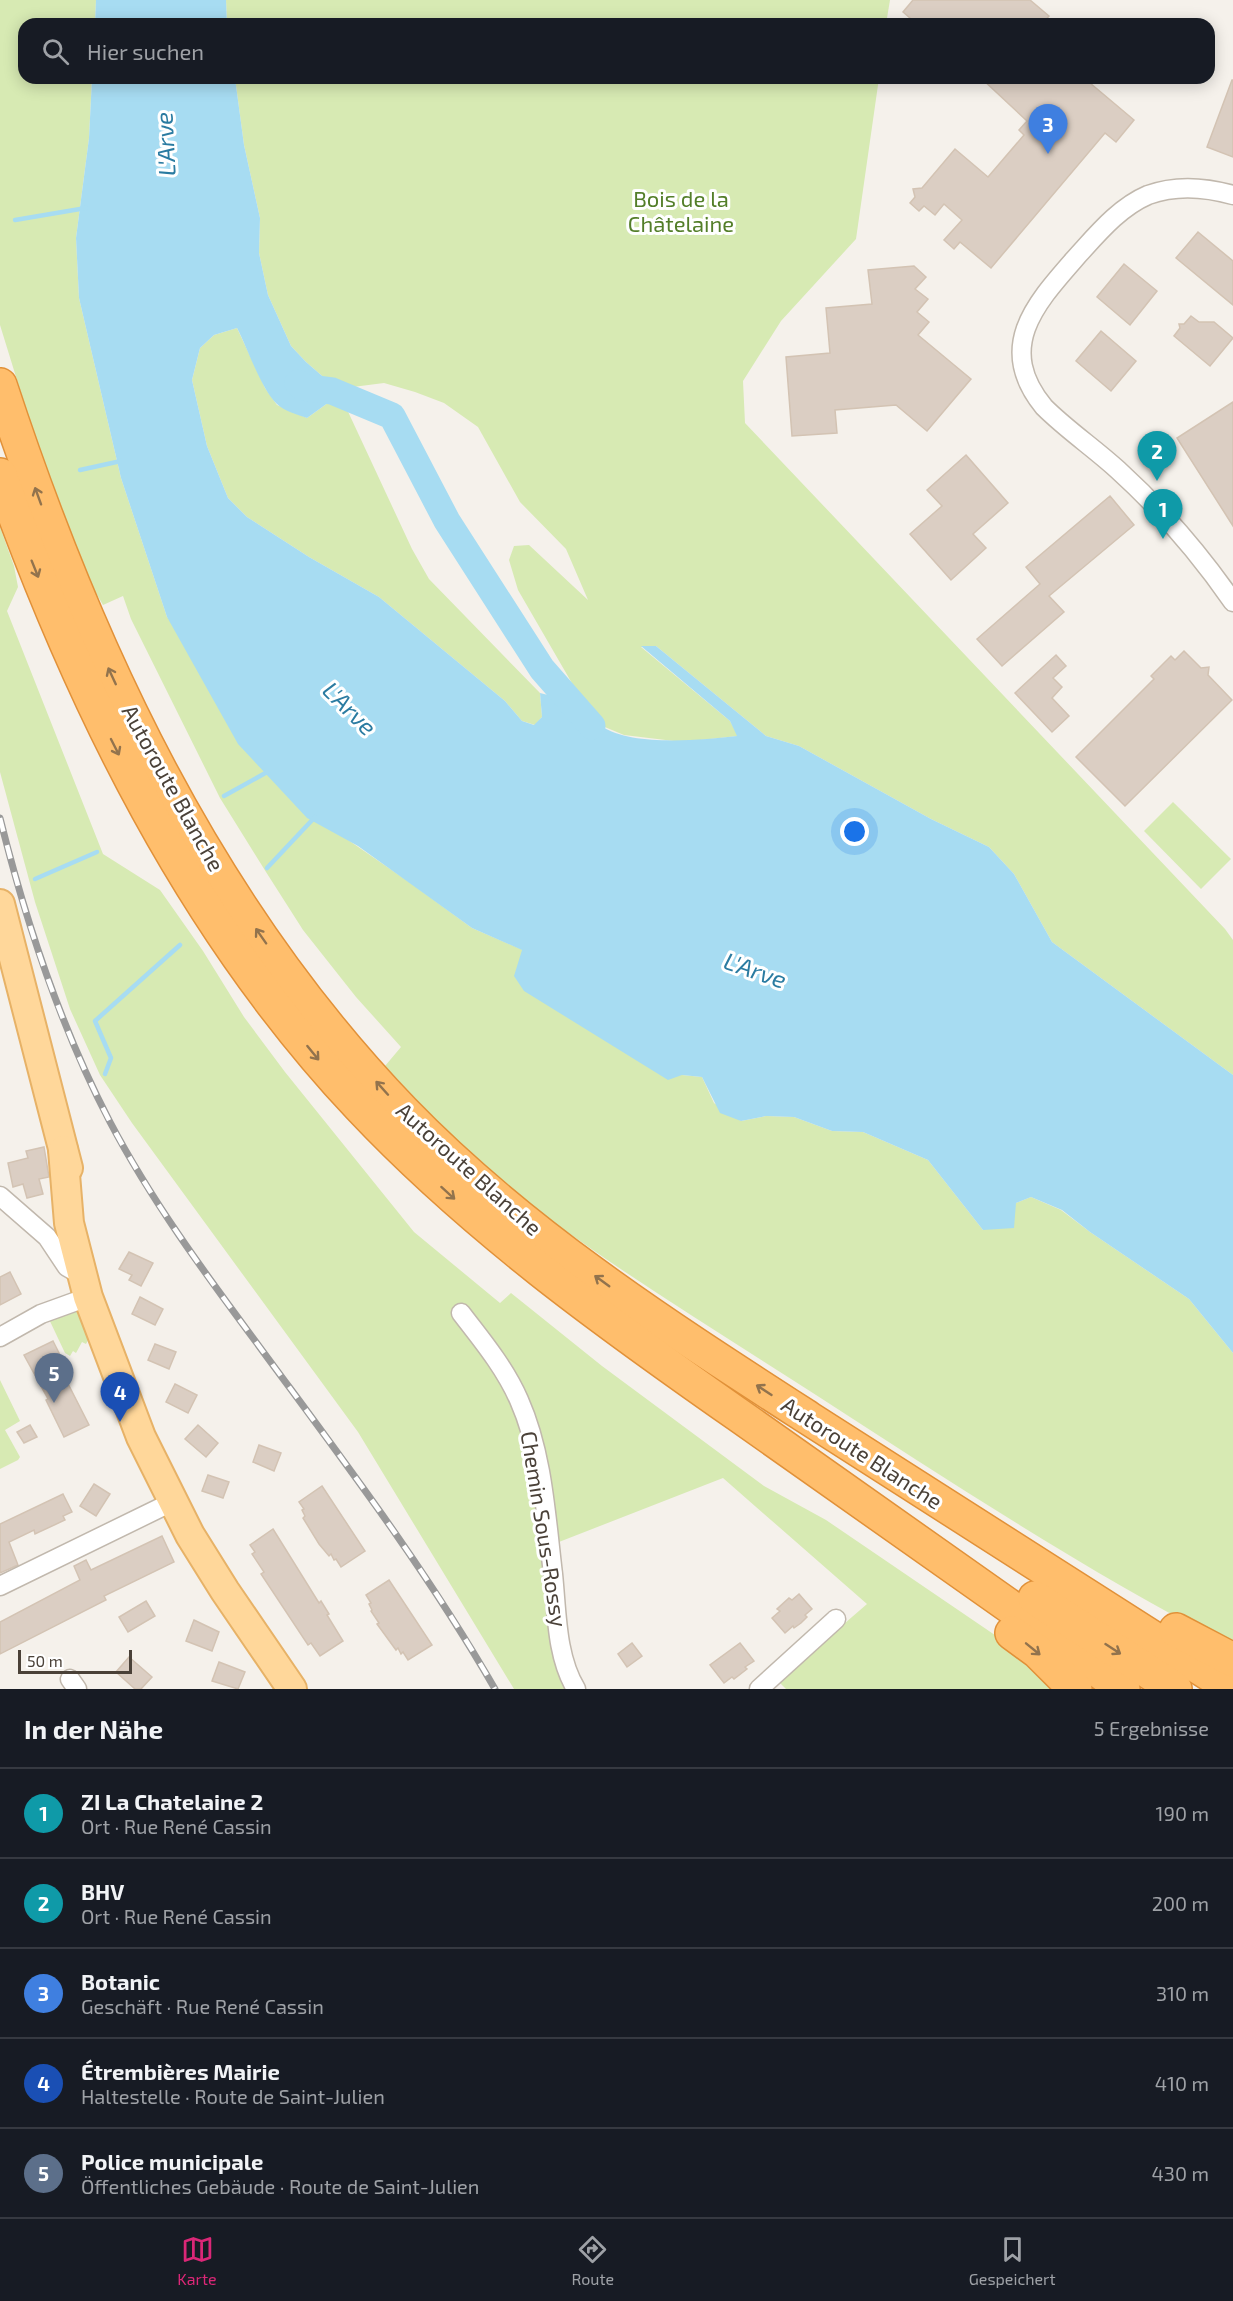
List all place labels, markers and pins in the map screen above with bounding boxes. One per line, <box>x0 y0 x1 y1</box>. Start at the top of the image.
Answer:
pin: 3 <box>1028 104 1068 154</box>
pin: 2 <box>1138 432 1176 481</box>
pin: 1 <box>1144 490 1182 539</box>
pin: 5 <box>34 1354 74 1403</box>
pin: 4 <box>100 1372 140 1422</box>

